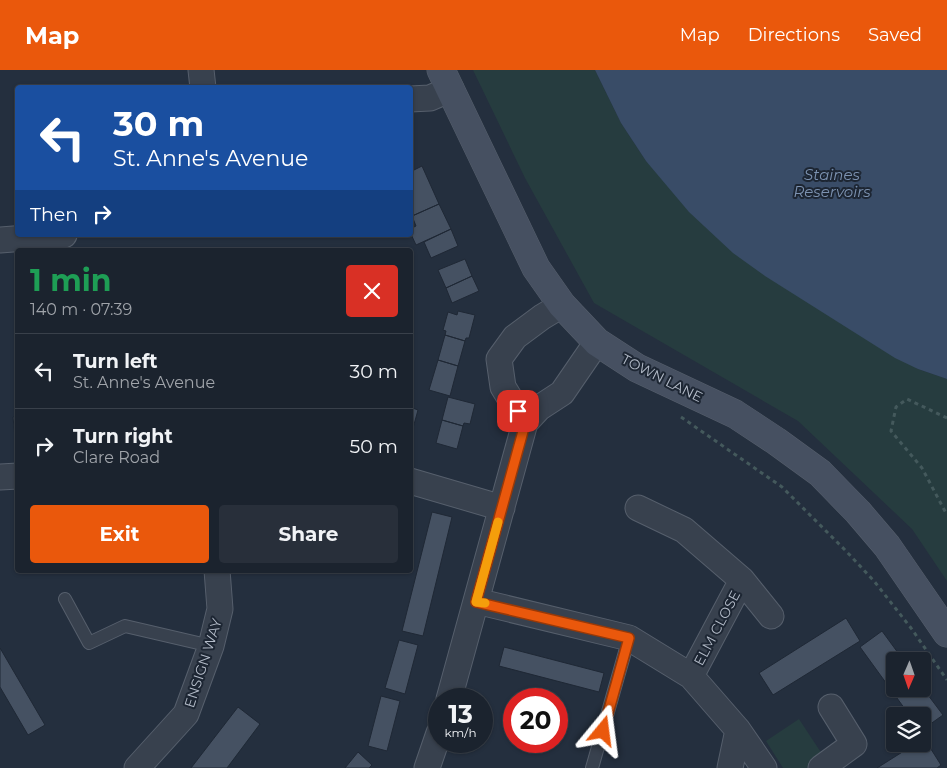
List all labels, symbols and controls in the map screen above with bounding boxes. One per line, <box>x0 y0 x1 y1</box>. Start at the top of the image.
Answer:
text: Map <box>25 21 79 50</box>
text: Map <box>680 24 720 46</box>
text: Directions <box>748 24 840 46</box>
text: Saved <box>868 24 922 46</box>
text: 30 m <box>113 102 204 145</box>
icon: left <box>30 105 95 170</box>
text: St. Anne's Avenue <box>113 145 308 172</box>
water label: Staines Reservoirs <box>793 165 871 201</box>
icon: right <box>88 200 116 228</box>
text: Then <box>30 203 78 226</box>
text: 1 min <box>30 262 111 299</box>
button: close <box>346 265 398 317</box>
text: 140 m · 07:39 <box>30 300 132 319</box>
text: Turn left <box>73 350 158 373</box>
street label: TOWN LANE <box>618 350 706 406</box>
icon: left <box>30 357 58 385</box>
text: 30 m <box>350 360 398 383</box>
text: St. Anne's Avenue <box>73 373 215 392</box>
pin <box>497 390 539 432</box>
icon: arrive <box>504 397 532 425</box>
text: Turn right <box>73 425 173 448</box>
icon: right <box>30 432 58 460</box>
text: 50 m <box>350 435 398 458</box>
text: Clare Road <box>73 448 160 467</box>
button: Exit <box>30 505 209 563</box>
button: Share <box>219 505 398 563</box>
street label: ELM CLOSE <box>690 587 744 669</box>
street label: ENSIGN WAY <box>180 616 226 710</box>
north arrow <box>886 652 931 698</box>
map controls <box>886 652 931 752</box>
speed limit sign: 20 <box>503 688 568 753</box>
text: 13 <box>448 699 473 729</box>
position arrow <box>576 704 628 756</box>
button: layers <box>886 707 931 752</box>
text: km/h <box>444 725 477 740</box>

